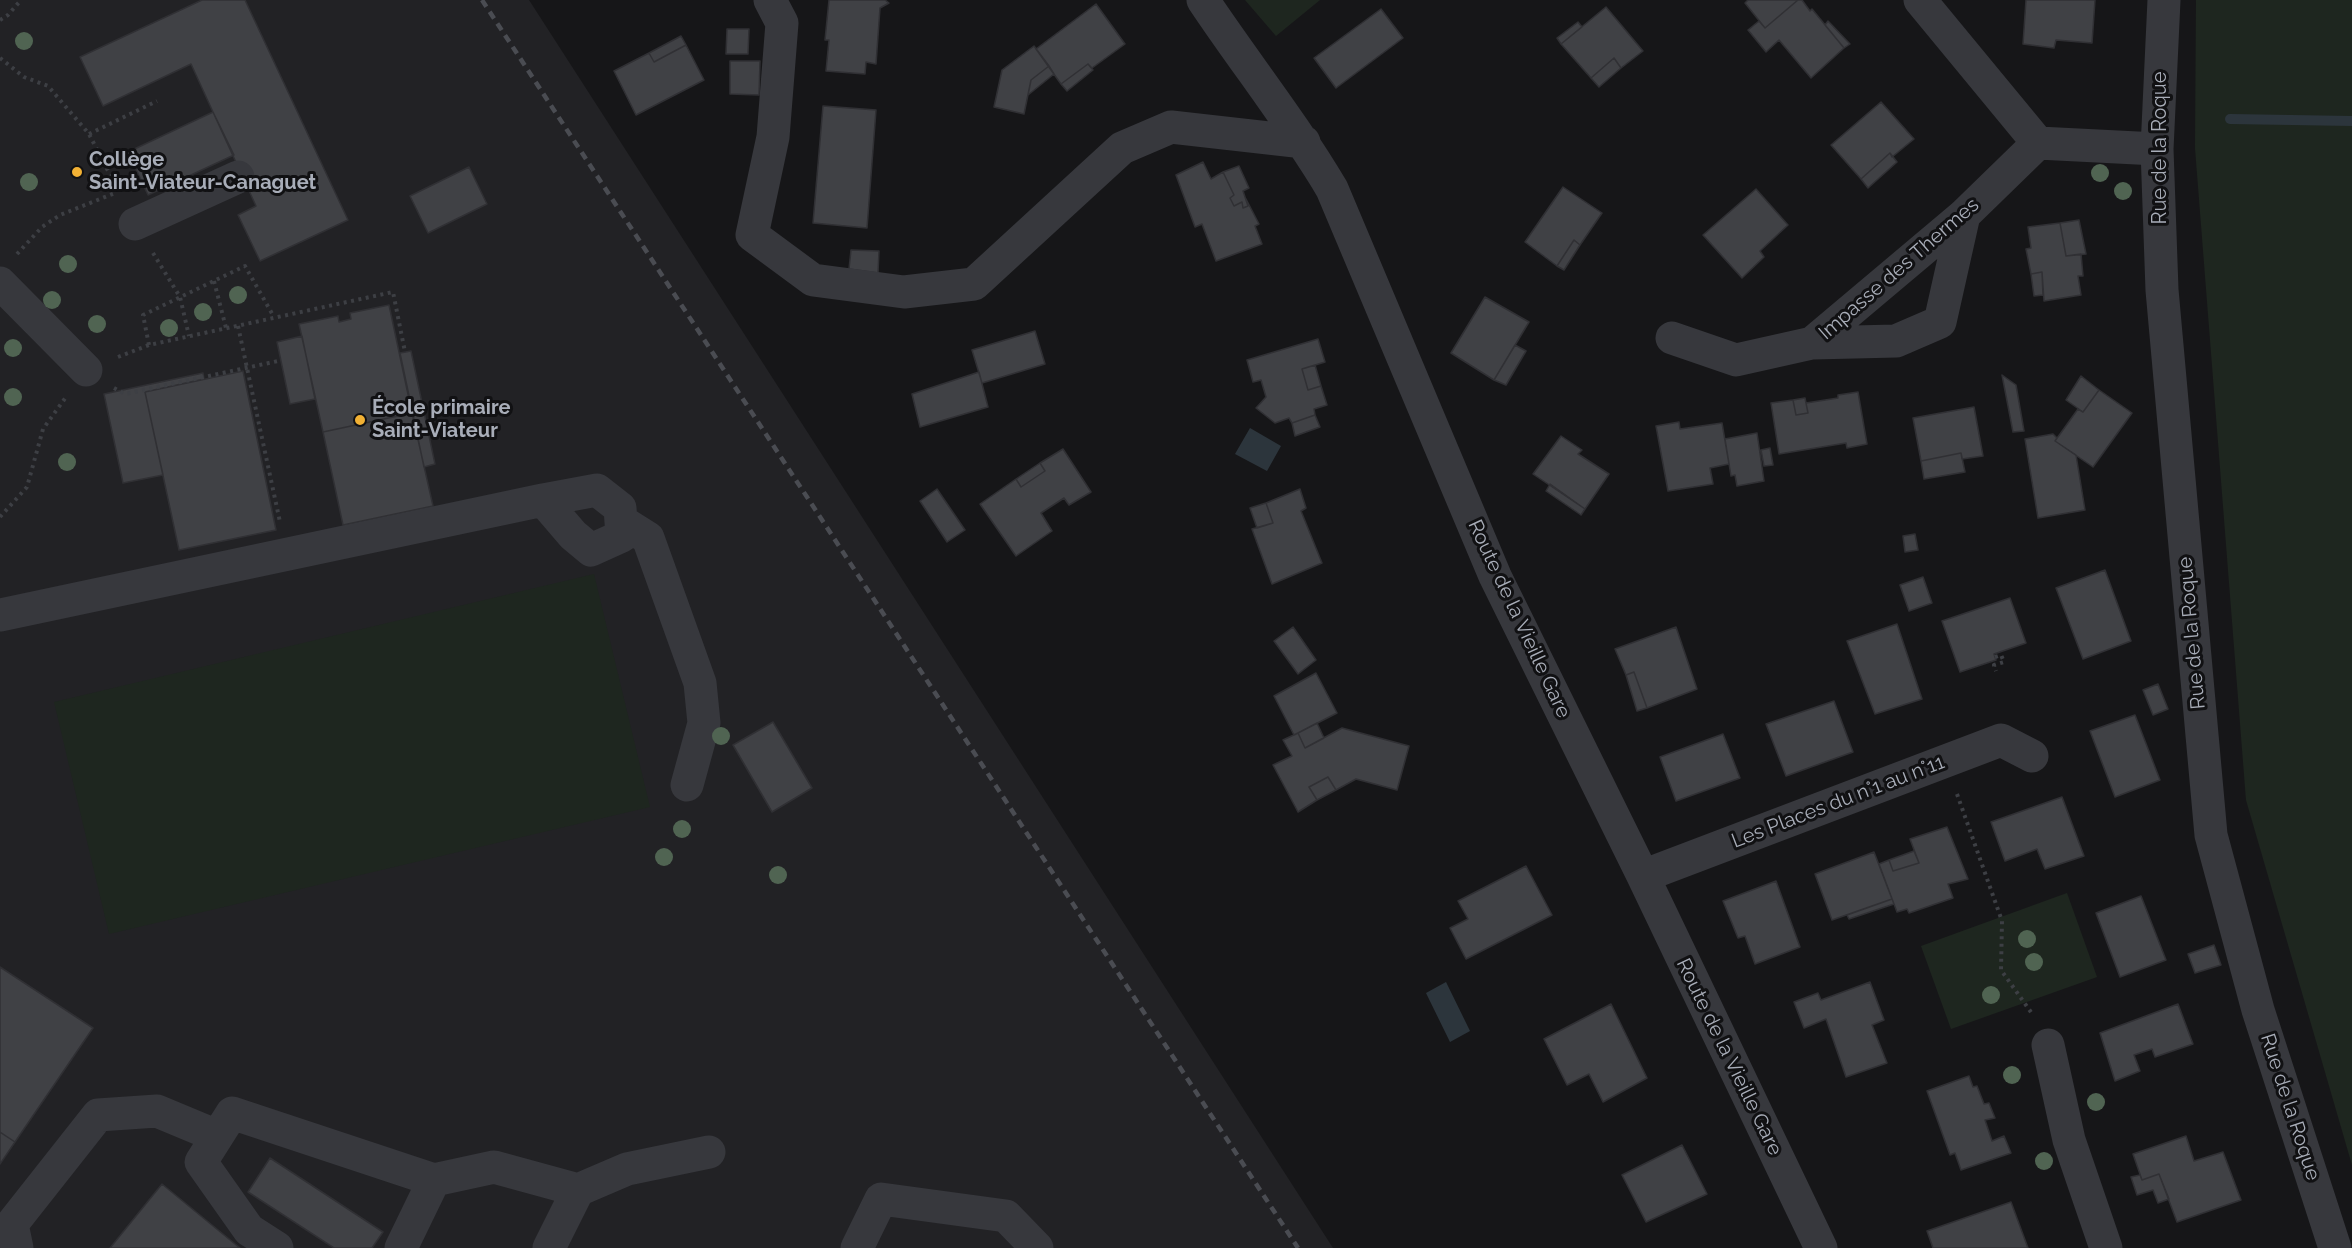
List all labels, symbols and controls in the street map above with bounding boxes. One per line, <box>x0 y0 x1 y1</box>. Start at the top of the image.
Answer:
street label: Rue de la Roque <box>2148 72 2172 224</box>
place label: Collège Saint-Viateur-Canaguet <box>89 148 316 195</box>
marker: Collège Saint-Viateur-Canaguet <box>70 165 84 179</box>
street label: Impasse des Thermes <box>1814 193 1984 345</box>
place label: École primaire Saint-Viateur <box>372 396 511 443</box>
marker: École primaire Saint-Viateur <box>353 413 367 427</box>
street label: Route de la Vieille Gare <box>1462 516 1576 722</box>
street label: Rue de la Roque <box>2173 556 2211 710</box>
street label: Les Places du n°1 au n°11 <box>1728 750 1948 854</box>
street label: Route de la Vieille Gare <box>1671 955 1787 1159</box>
street label: Rue de la Roque <box>2255 1031 2325 1183</box>

